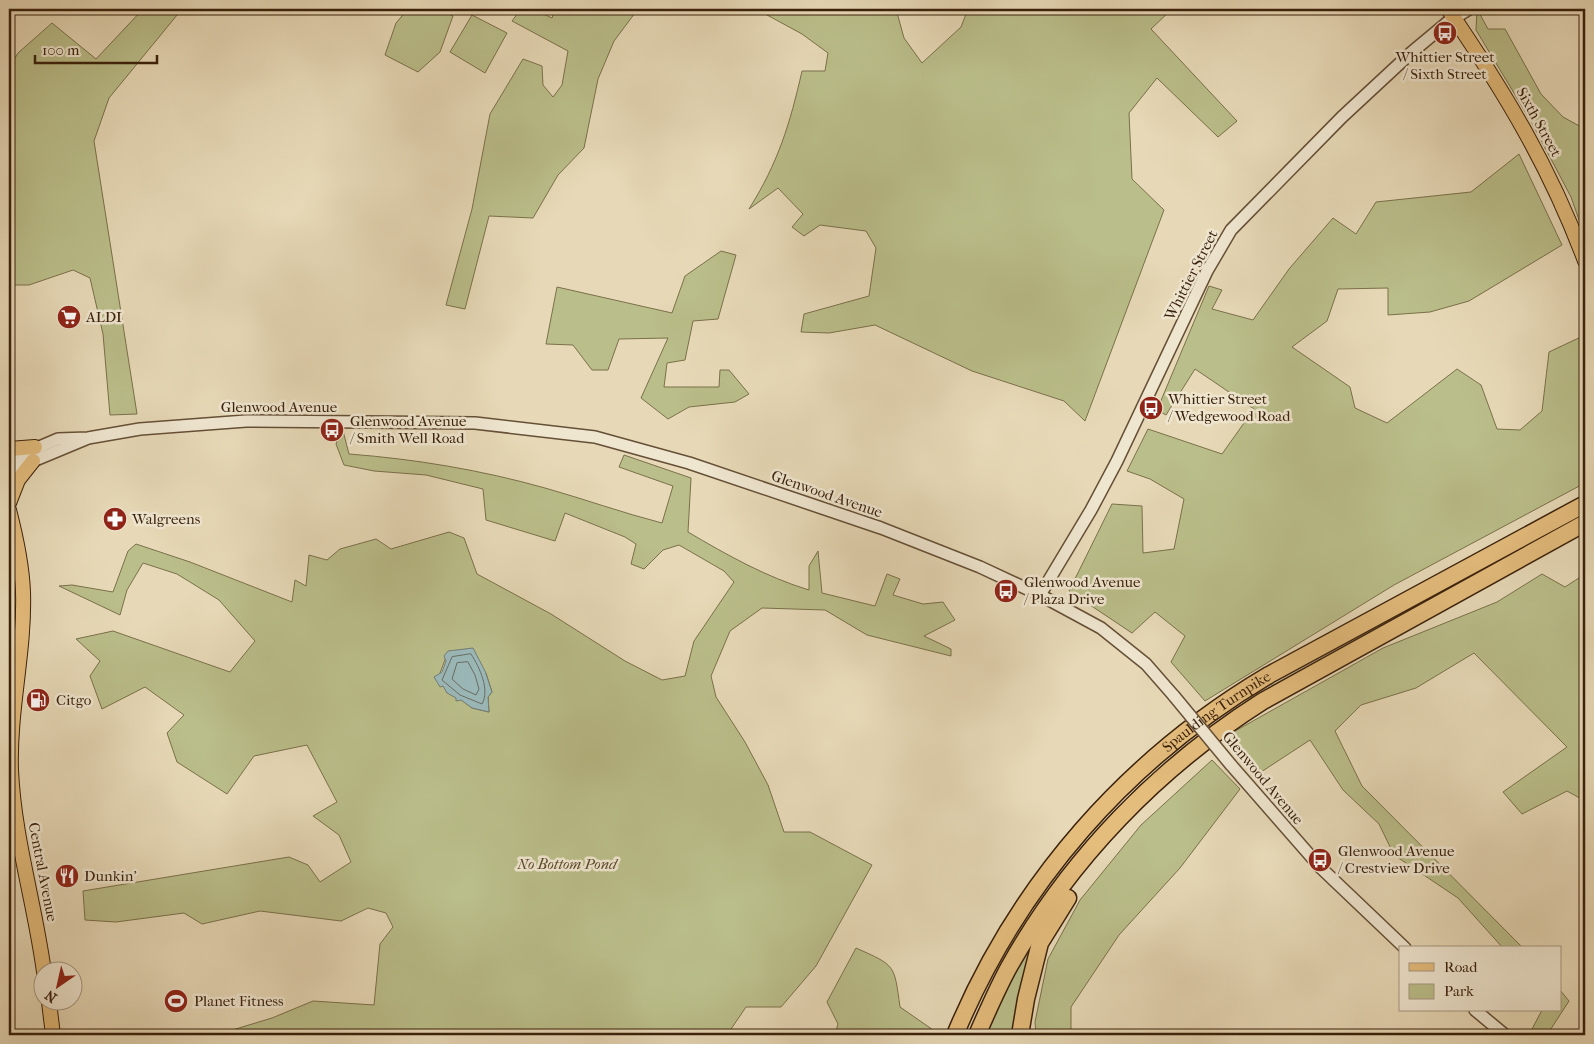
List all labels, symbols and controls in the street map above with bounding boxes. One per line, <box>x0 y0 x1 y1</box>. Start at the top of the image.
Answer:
bus stop icon: Whittier Street / Sixth Street <box>1432 20 1458 46</box>
scale bar <box>35 32 158 64</box>
text: 100 m <box>42 41 80 59</box>
place label: Whittier Street / Sixth Street <box>1394 48 1495 83</box>
street label: Sixth Street <box>1513 84 1566 160</box>
street label: Whittier Street <box>1160 226 1222 324</box>
supermarket icon: ALDI <box>56 304 82 330</box>
place label: ALDI <box>85 308 122 326</box>
place label: Whittier Street / Wedgewood Road <box>1167 390 1291 425</box>
bus stop icon: Whittier Street / Wedgewood Road <box>1138 395 1164 421</box>
street label: Glenwood Avenue <box>221 398 338 416</box>
place label: Glenwood Avenue / Smith Well Road <box>349 412 467 447</box>
bus stop icon: Glenwood Avenue / Smith Well Road <box>319 417 345 443</box>
street label: Glenwood Avenue <box>769 467 885 522</box>
pharmacy icon: Walgreens <box>102 506 128 532</box>
place label: Walgreens <box>131 510 201 528</box>
place label: Glenwood Avenue / Plaza Drive <box>1023 573 1141 608</box>
bus stop icon: Glenwood Avenue / Plaza Drive <box>993 578 1019 604</box>
street label: Spaulding Turnpike <box>1158 667 1274 756</box>
fuel station icon: Citgo <box>25 687 51 713</box>
place label: Citgo <box>56 691 92 709</box>
street label: Glenwood Avenue <box>1219 728 1308 829</box>
street label: Central Avenue <box>25 821 62 924</box>
place label: Glenwood Avenue / Crestview Drive <box>1337 842 1455 877</box>
bus stop icon: Glenwood Avenue / Crestview Drive <box>1307 847 1333 873</box>
park label: No Bottom Pond <box>516 855 619 873</box>
restaurant icon: Dunkin' <box>54 863 80 889</box>
place label: Dunkin' <box>84 867 137 885</box>
legend <box>1399 946 1562 1012</box>
text: Road <box>1444 958 1478 976</box>
north arrow <box>32 962 82 1012</box>
text: Park <box>1444 982 1474 1000</box>
text: N <box>42 986 60 1006</box>
sports icon: Planet Fitness <box>163 988 189 1014</box>
place label: Planet Fitness <box>194 992 284 1010</box>

